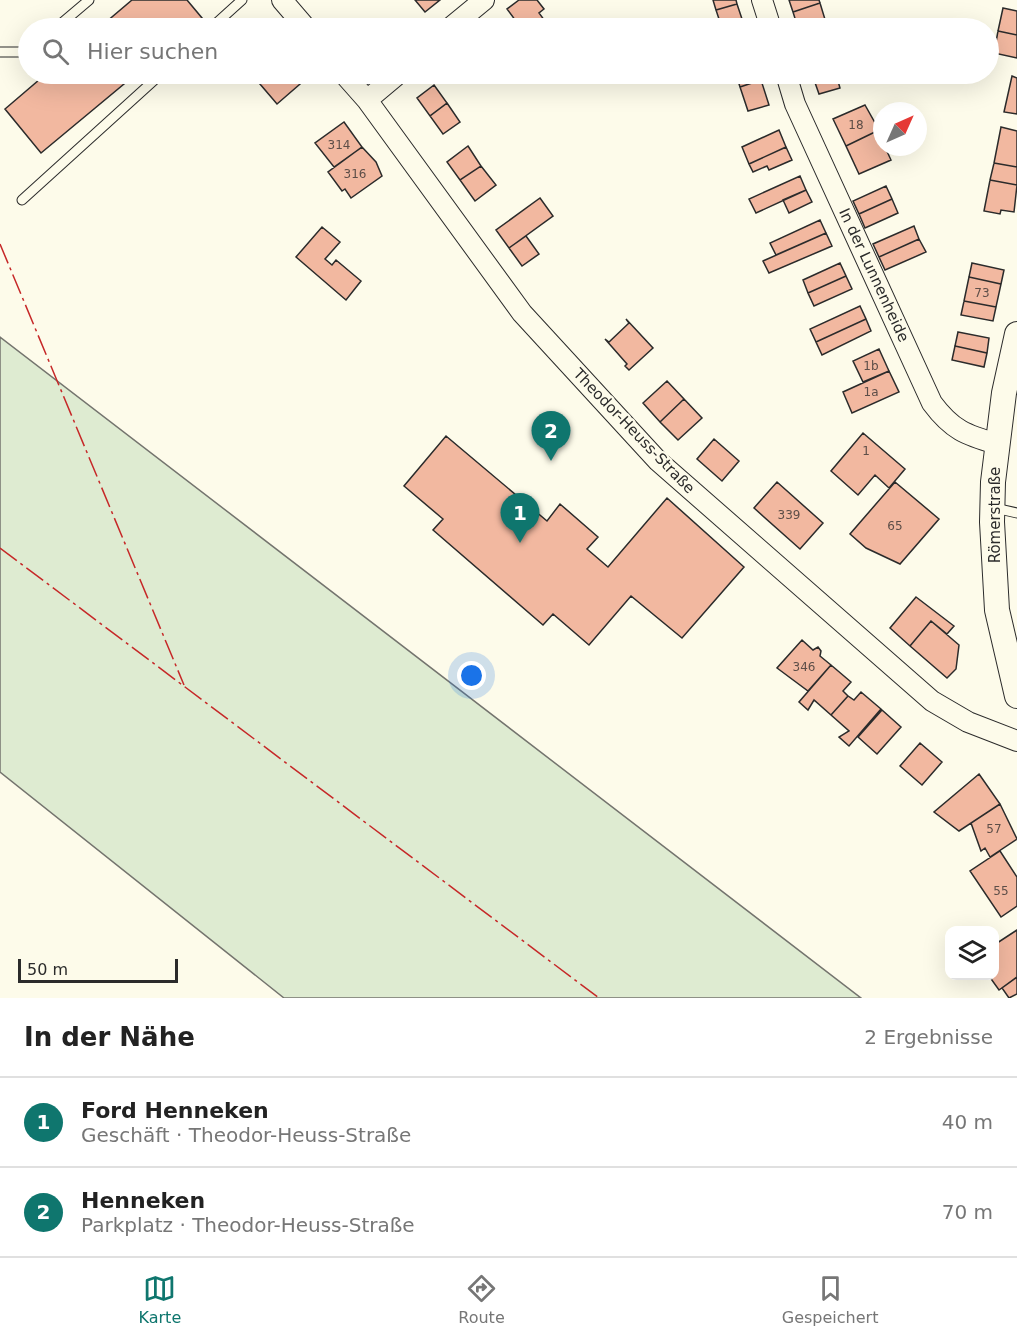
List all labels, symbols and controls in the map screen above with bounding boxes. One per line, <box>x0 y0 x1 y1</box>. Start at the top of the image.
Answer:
search box <box>18 18 999 84</box>
icon: search <box>39 35 72 68</box>
text: Hier suchen <box>87 39 218 64</box>
north arrow <box>873 102 927 156</box>
house number: 18 <box>848 118 864 132</box>
house number: 314 <box>328 138 350 152</box>
house number: 316 <box>344 167 366 181</box>
street label: In der Lunnenheide <box>835 205 913 345</box>
house number: 73 <box>974 286 990 300</box>
house number: 1b <box>863 359 879 373</box>
street label: Theodor-Heuss-Straße <box>569 364 698 497</box>
house number: 1a <box>864 385 879 399</box>
pin: 2 <box>532 412 570 461</box>
house number: 1 <box>862 444 870 458</box>
street label: Römerstraße <box>986 467 1004 563</box>
pin: 1 <box>500 494 540 543</box>
house number: 339 <box>778 508 800 522</box>
house number: 65 <box>887 519 903 533</box>
house number: 346 <box>793 660 815 674</box>
your location <box>457 661 486 690</box>
house number: 57 <box>986 822 1002 836</box>
house number: 55 <box>993 884 1009 898</box>
map controls <box>945 926 999 980</box>
button: layers <box>945 926 999 980</box>
scale bar <box>18 956 178 984</box>
text: 50 m <box>27 960 68 979</box>
text: In der Nähe <box>24 1022 195 1052</box>
text: 2 Ergebnisse <box>864 1025 993 1049</box>
text: Ford Henneken <box>81 1098 269 1123</box>
text: 1 <box>37 1110 50 1134</box>
text: 40 m <box>942 1110 993 1134</box>
text: Geschäft · Theodor-Heuss-Straße <box>81 1123 411 1147</box>
text: Henneken <box>81 1188 205 1213</box>
text: 2 <box>37 1200 50 1224</box>
text: 70 m <box>942 1200 993 1224</box>
text: Parkplatz · Theodor-Heuss-Straße <box>81 1213 415 1237</box>
tab: Karte <box>139 1272 181 1327</box>
tab: Route <box>458 1272 505 1327</box>
tab: Gespeichert <box>782 1272 878 1327</box>

